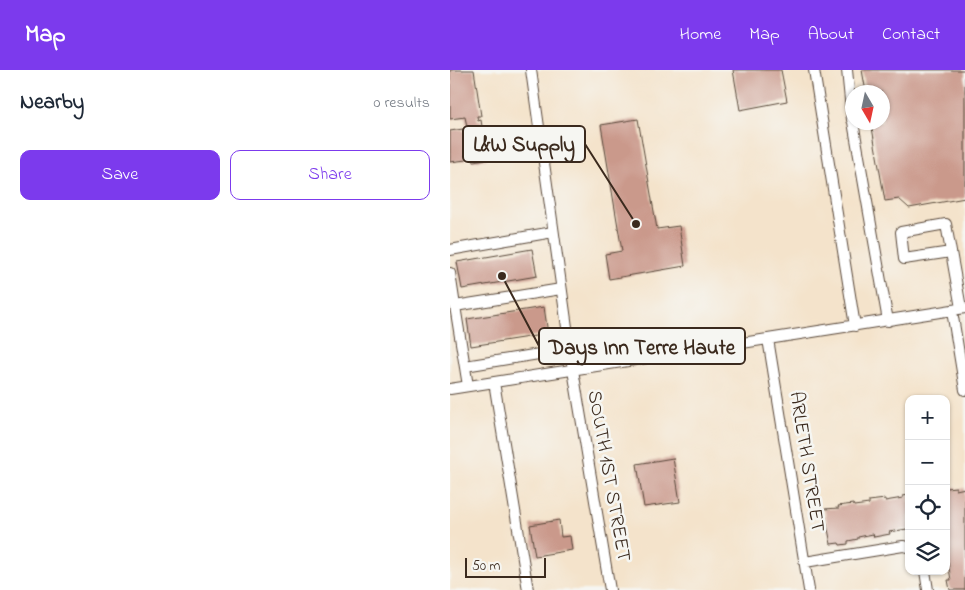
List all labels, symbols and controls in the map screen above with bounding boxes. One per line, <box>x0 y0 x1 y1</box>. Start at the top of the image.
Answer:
text: Map <box>25 18 66 53</box>
text: Home <box>680 22 721 48</box>
text: Map <box>749 22 780 48</box>
text: About <box>808 22 854 48</box>
text: Contact <box>882 22 940 48</box>
north arrow <box>845 85 890 130</box>
text: Nearby <box>20 88 84 118</box>
text: 0 results <box>374 91 430 115</box>
callout: L&W Supply <box>463 126 585 162</box>
text: L&W Supply <box>473 131 575 163</box>
button: Save <box>20 150 220 200</box>
button: Share <box>230 150 430 200</box>
callout: Days Inn Terre Haute <box>539 328 745 364</box>
text: Days Inn Terre Haute <box>548 334 736 366</box>
street label: SOUTH 1ST STREET <box>579 388 637 564</box>
street label: ARLETH STREET <box>781 390 831 534</box>
map controls <box>905 395 950 575</box>
button: + <box>905 395 950 440</box>
button: − <box>905 440 950 485</box>
button: locate <box>905 485 950 530</box>
button: layers <box>905 530 950 575</box>
scale bar <box>465 555 546 578</box>
text: 50 m <box>472 556 500 577</box>

